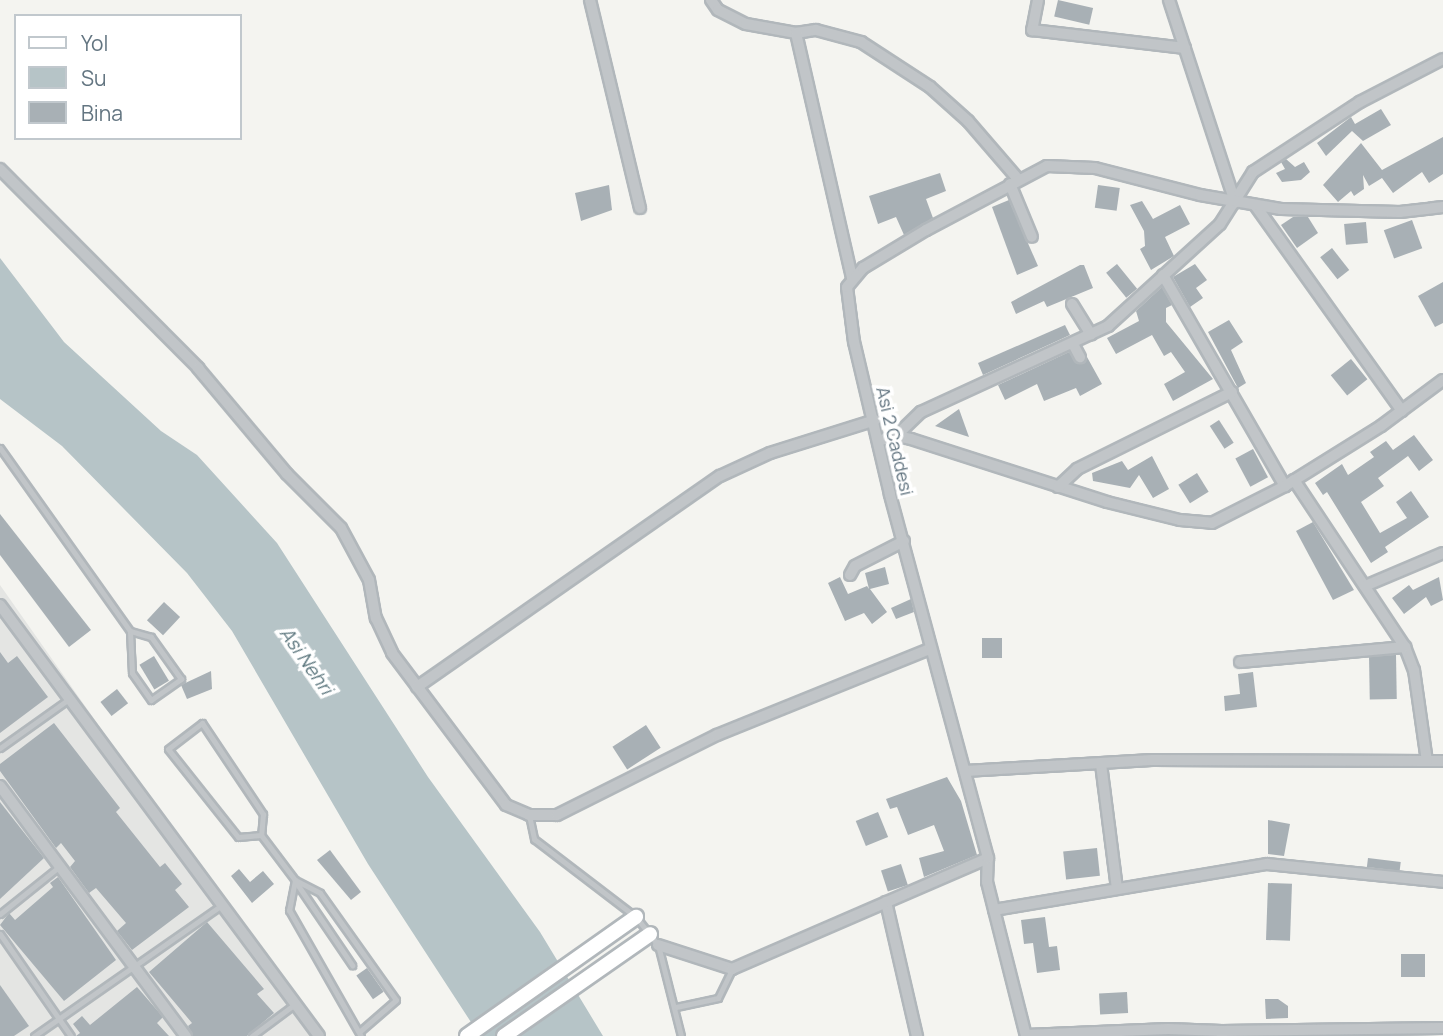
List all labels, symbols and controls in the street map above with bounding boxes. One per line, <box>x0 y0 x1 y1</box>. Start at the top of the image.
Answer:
legend <box>14 14 242 140</box>
text: Yol <box>81 29 108 57</box>
text: Su <box>81 64 106 92</box>
text: Bina <box>81 99 123 127</box>
street label: Asi 2 Caddesi <box>872 385 918 497</box>
water label: Asi Nehri <box>275 623 337 699</box>

